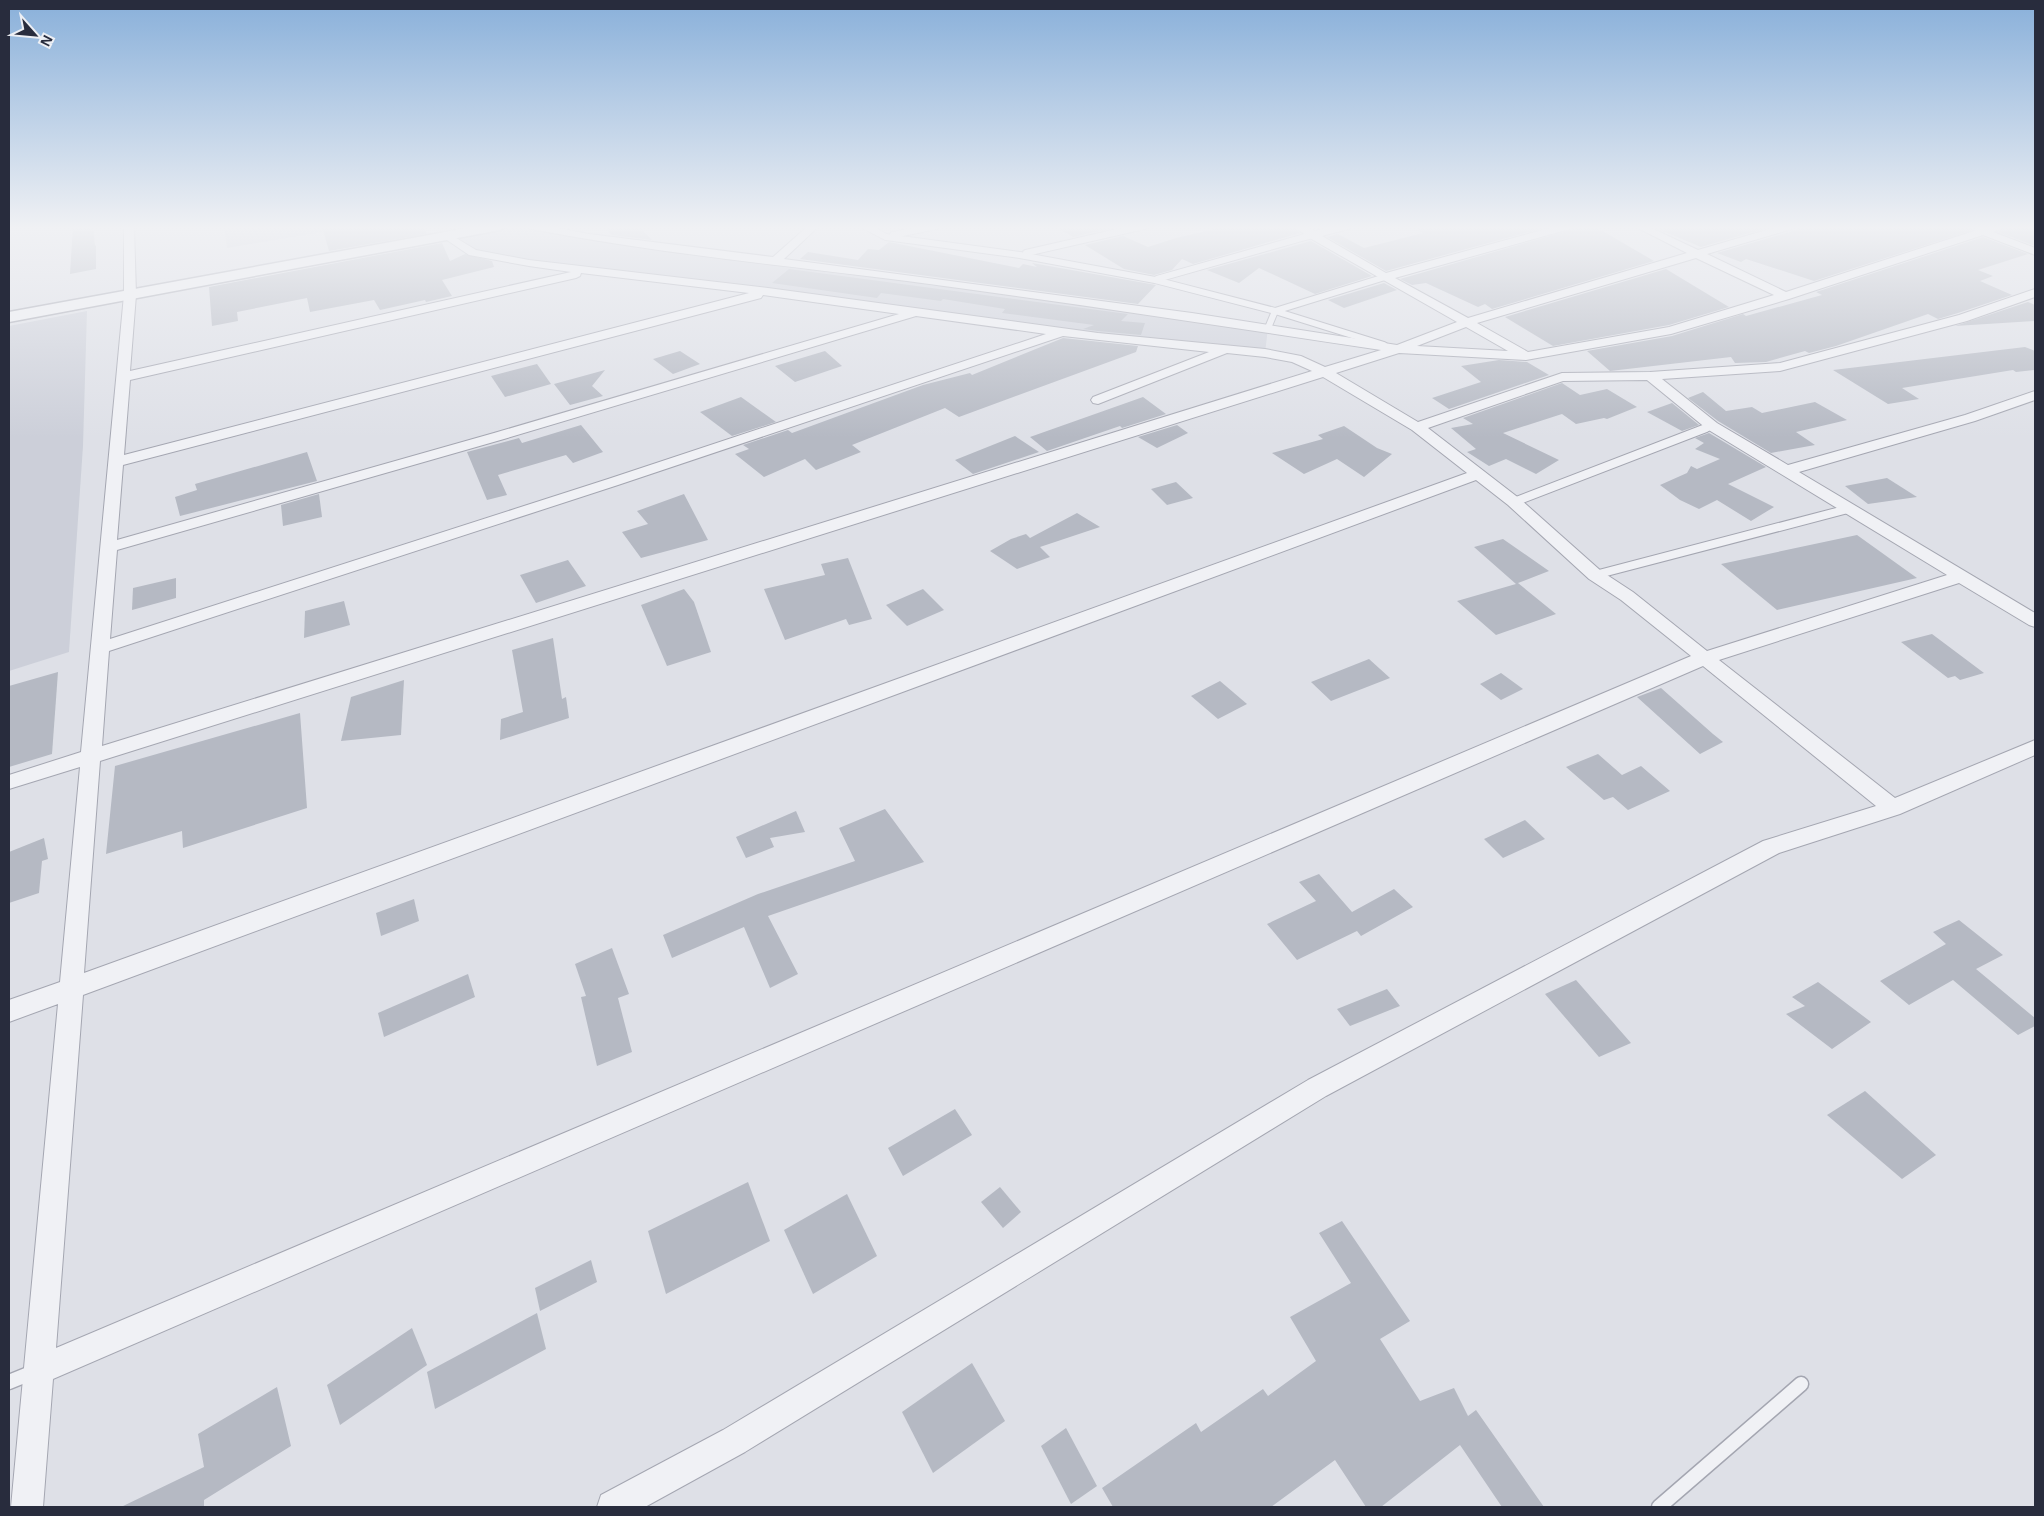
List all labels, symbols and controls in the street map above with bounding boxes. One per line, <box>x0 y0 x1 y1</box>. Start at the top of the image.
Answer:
north arrow <box>10 10 60 60</box>
text: N <box>37 33 56 49</box>

